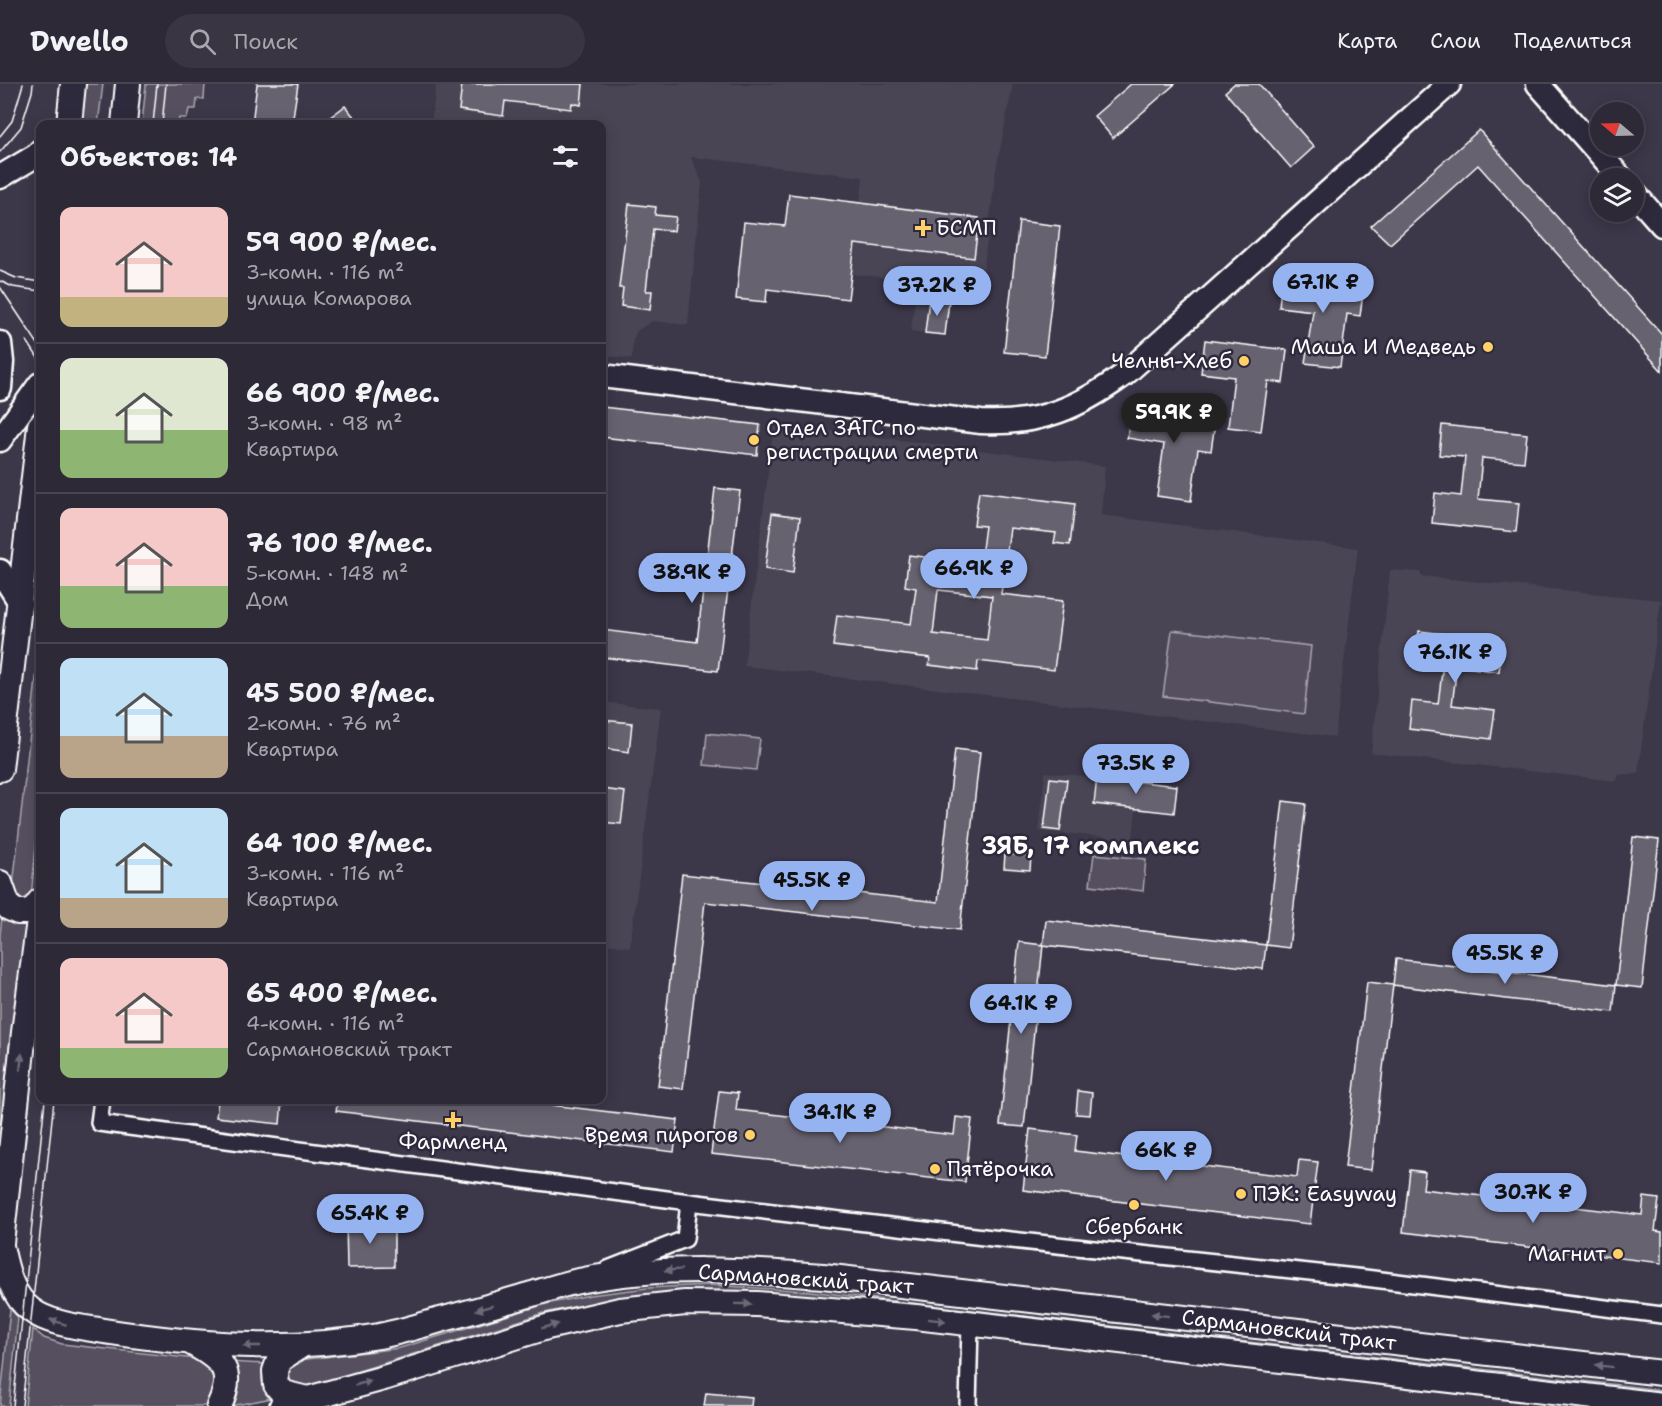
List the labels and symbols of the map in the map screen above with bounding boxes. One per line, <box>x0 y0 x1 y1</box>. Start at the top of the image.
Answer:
north arrow <box>1590 102 1644 156</box>
place label: БСМП <box>936 214 997 242</box>
marker: БСМП <box>914 219 932 237</box>
pin: 67.1K ₽ <box>1268 263 1378 314</box>
pin: 37.2K ₽ <box>882 266 992 317</box>
place label: Маша И Медведь <box>1291 333 1476 361</box>
marker: Маша И Медведь <box>1481 340 1495 354</box>
place label: Челны-Хлеб <box>1111 347 1232 375</box>
marker: Челны-Хлеб <box>1237 354 1251 368</box>
pin: 59.9K ₽ <box>1119 393 1229 444</box>
place label: Отдел ЗАГС по регистрации смерти <box>766 414 979 466</box>
marker: Отдел ЗАГС по регистрации смерти <box>747 433 761 447</box>
pin: 66.9K ₽ <box>919 549 1029 600</box>
pin: 38.9K ₽ <box>637 553 747 604</box>
pin: 76.1K ₽ <box>1400 633 1510 684</box>
pin: 73.5K ₽ <box>1081 744 1191 795</box>
district label: ЗЯБ, 17 комплекс <box>982 830 1200 862</box>
pin: 45.5K ₽ <box>757 861 867 912</box>
pin: 45.5K ₽ <box>1450 934 1560 985</box>
pin: 64.1K ₽ <box>966 984 1076 1035</box>
one-way arrow <box>16 1053 25 1072</box>
pin: 34.1K ₽ <box>785 1093 895 1144</box>
marker: Фармленд <box>446 1113 460 1127</box>
place label: Время пирогов <box>585 1121 738 1149</box>
place label: Фармленд <box>399 1128 507 1156</box>
marker: Время пирогов <box>743 1128 757 1142</box>
pin: 66K ₽ <box>1124 1131 1208 1182</box>
place label: Пятёрочка <box>947 1155 1053 1183</box>
marker: Пятёрочка <box>928 1162 942 1176</box>
pin: 30.7K ₽ <box>1478 1173 1588 1224</box>
place label: ПЭК: Easyway <box>1253 1180 1397 1208</box>
marker: ПЭК: Easyway <box>1234 1187 1248 1201</box>
pin: 65.4K ₽ <box>315 1194 425 1245</box>
marker: Сбербанк <box>1127 1198 1141 1212</box>
place label: Сбербанк <box>1085 1213 1183 1241</box>
place label: Магнит <box>1528 1240 1606 1268</box>
marker: Магнит <box>1611 1247 1625 1261</box>
street label: Сармановский тракт <box>697 1257 915 1301</box>
one-way arrow <box>664 1266 683 1275</box>
one-way arrow <box>733 1299 752 1309</box>
street label: Сармановский тракт <box>1180 1303 1398 1357</box>
one-way arrow <box>475 1304 493 1313</box>
one-way arrow <box>1150 1310 1169 1320</box>
one-way arrow <box>927 1315 946 1325</box>
one-way arrow <box>49 1317 67 1326</box>
one-way arrow <box>541 1321 559 1331</box>
one-way arrow <box>242 1341 261 1351</box>
one-way arrow <box>1594 1361 1613 1371</box>
one-way arrow <box>354 1378 373 1388</box>

